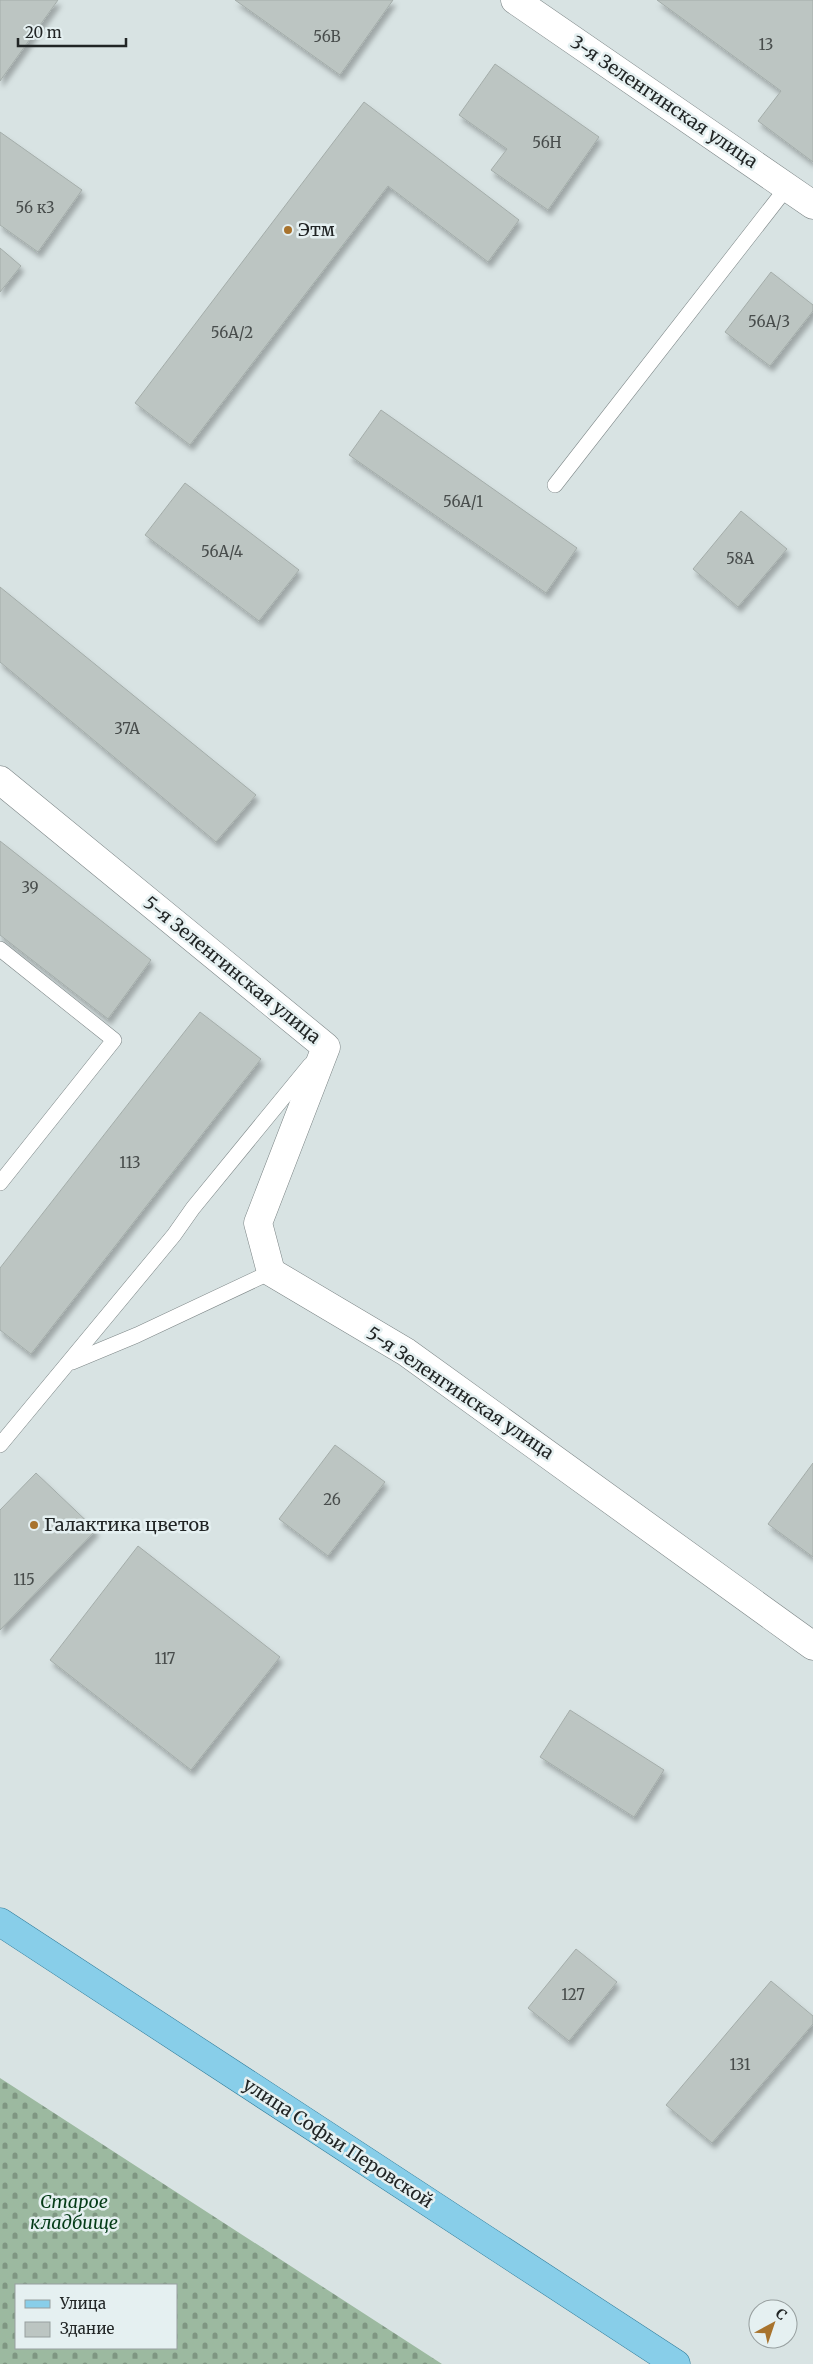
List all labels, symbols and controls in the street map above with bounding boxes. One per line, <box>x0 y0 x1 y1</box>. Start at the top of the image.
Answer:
scale bar <box>18 15 125 47</box>
text: 20 m <box>25 23 62 42</box>
house number: 56В <box>313 27 341 46</box>
street label: 3-я Зеленгинская улица <box>566 30 763 173</box>
house number: 13 <box>759 35 773 54</box>
house number: 56Н <box>532 133 562 152</box>
house number: 56 к3 <box>16 198 55 217</box>
place label: Этм <box>298 218 336 241</box>
marker: Этм <box>282 224 294 236</box>
house number: 56А/3 <box>748 312 790 331</box>
house number: 56А/2 <box>211 323 253 342</box>
house number: 56А/1 <box>443 492 483 511</box>
house number: 56А/4 <box>201 542 243 561</box>
house number: 58А <box>726 549 754 568</box>
house number: 37А <box>114 719 140 738</box>
house number: 39 <box>21 878 39 897</box>
street label: 5-я Зеленгинская улица <box>139 891 326 1048</box>
house number: 113 <box>119 1153 141 1172</box>
street label: 5-я Зеленгинская улица <box>362 1321 559 1464</box>
house number: 26 <box>323 1490 341 1509</box>
place label: Галактика цветов <box>44 1513 210 1536</box>
marker: Галактика цветов <box>28 1519 40 1531</box>
house number: 115 <box>13 1570 35 1589</box>
house number: 117 <box>155 1649 176 1668</box>
house number: 127 <box>561 1985 585 2004</box>
house number: 131 <box>729 2055 751 2074</box>
street label: улица Софьи Перовской <box>239 2072 438 2213</box>
park label: Старое кладбище <box>30 2190 118 2234</box>
legend <box>15 2284 178 2349</box>
text: Улица <box>59 2294 106 2313</box>
north arrow <box>748 2299 798 2349</box>
text: С <box>772 2304 791 2324</box>
text: Здание <box>60 2319 114 2338</box>

